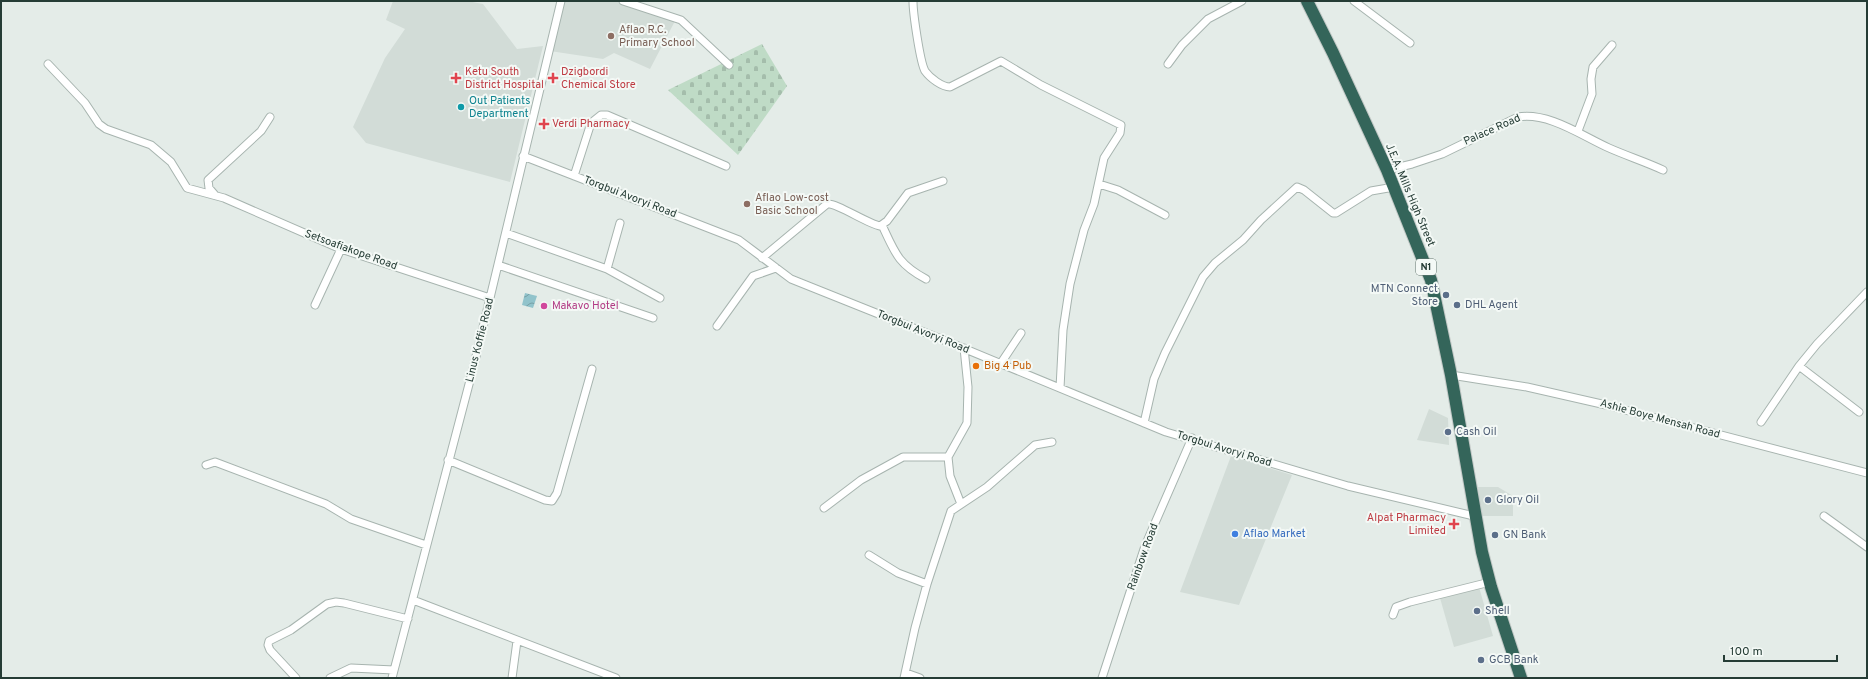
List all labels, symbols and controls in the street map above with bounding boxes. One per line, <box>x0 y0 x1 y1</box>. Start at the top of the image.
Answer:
place label: Aflao R.C. Primary School <box>619 23 695 50</box>
marker: Aflao R.C. Primary School <box>606 31 616 41</box>
place label: Ketu South District Hospital <box>465 65 544 92</box>
place label: Dzigbordi Chemical Store <box>561 65 636 92</box>
marker: Ketu South District Hospital <box>450 72 462 84</box>
marker: Dzigbordi Chemical Store <box>548 73 558 83</box>
place label: Out Patients Department <box>469 94 530 121</box>
marker: Out Patients Department <box>456 102 466 112</box>
street label: Palace Road <box>1461 111 1523 149</box>
place label: Verdi Pharmacy <box>552 117 630 131</box>
marker: Verdi Pharmacy <box>539 119 549 129</box>
street label: J.E.A. Mills High Street <box>1382 141 1438 249</box>
street label: Torgbui Avoryi Road <box>581 173 679 221</box>
place label: Aflao Low-cost Basic School <box>755 191 829 218</box>
marker: Aflao Low-cost Basic School <box>742 199 752 209</box>
street label: Setsoafiakope Road <box>303 227 399 273</box>
road number: N1 <box>1416 259 1436 275</box>
place label: MTN Connect Store <box>1371 282 1438 309</box>
marker: MTN Connect Store <box>1441 290 1451 300</box>
street label: Linus Koffie Road <box>463 296 497 384</box>
place label: DHL Agent <box>1465 298 1518 312</box>
place label: Makavo Hotel <box>552 299 619 313</box>
marker: DHL Agent <box>1452 300 1462 310</box>
marker: Makavo Hotel <box>539 301 549 311</box>
street label: Torgbui Avoryi Road <box>875 307 971 357</box>
place label: Big 4 Pub <box>984 359 1031 373</box>
marker: Big 4 Pub <box>971 361 981 371</box>
street label: Ashie Boye Mensah Road <box>1598 396 1722 442</box>
place label: Cash Oil <box>1456 425 1497 439</box>
marker: Cash Oil <box>1443 427 1453 437</box>
street label: Torgbui Avoryi Road <box>1175 428 1273 470</box>
place label: Glory Oil <box>1496 493 1539 507</box>
marker: Glory Oil <box>1483 495 1493 505</box>
place label: Alpat Pharmacy Limited <box>1367 511 1446 538</box>
marker: Alpat Pharmacy Limited <box>1449 519 1459 529</box>
street label: Rainbow Road <box>1124 522 1162 592</box>
place label: Aflao Market <box>1243 527 1306 541</box>
place label: GN Bank <box>1503 528 1546 542</box>
marker: Aflao Market <box>1230 529 1240 539</box>
marker: GN Bank <box>1490 530 1500 540</box>
place label: Shell <box>1485 604 1510 618</box>
marker: Shell <box>1472 606 1482 616</box>
scale bar <box>1724 637 1837 663</box>
text: 100 m <box>1730 644 1763 660</box>
place label: GCB Bank <box>1489 653 1539 667</box>
marker: GCB Bank <box>1476 655 1486 665</box>

